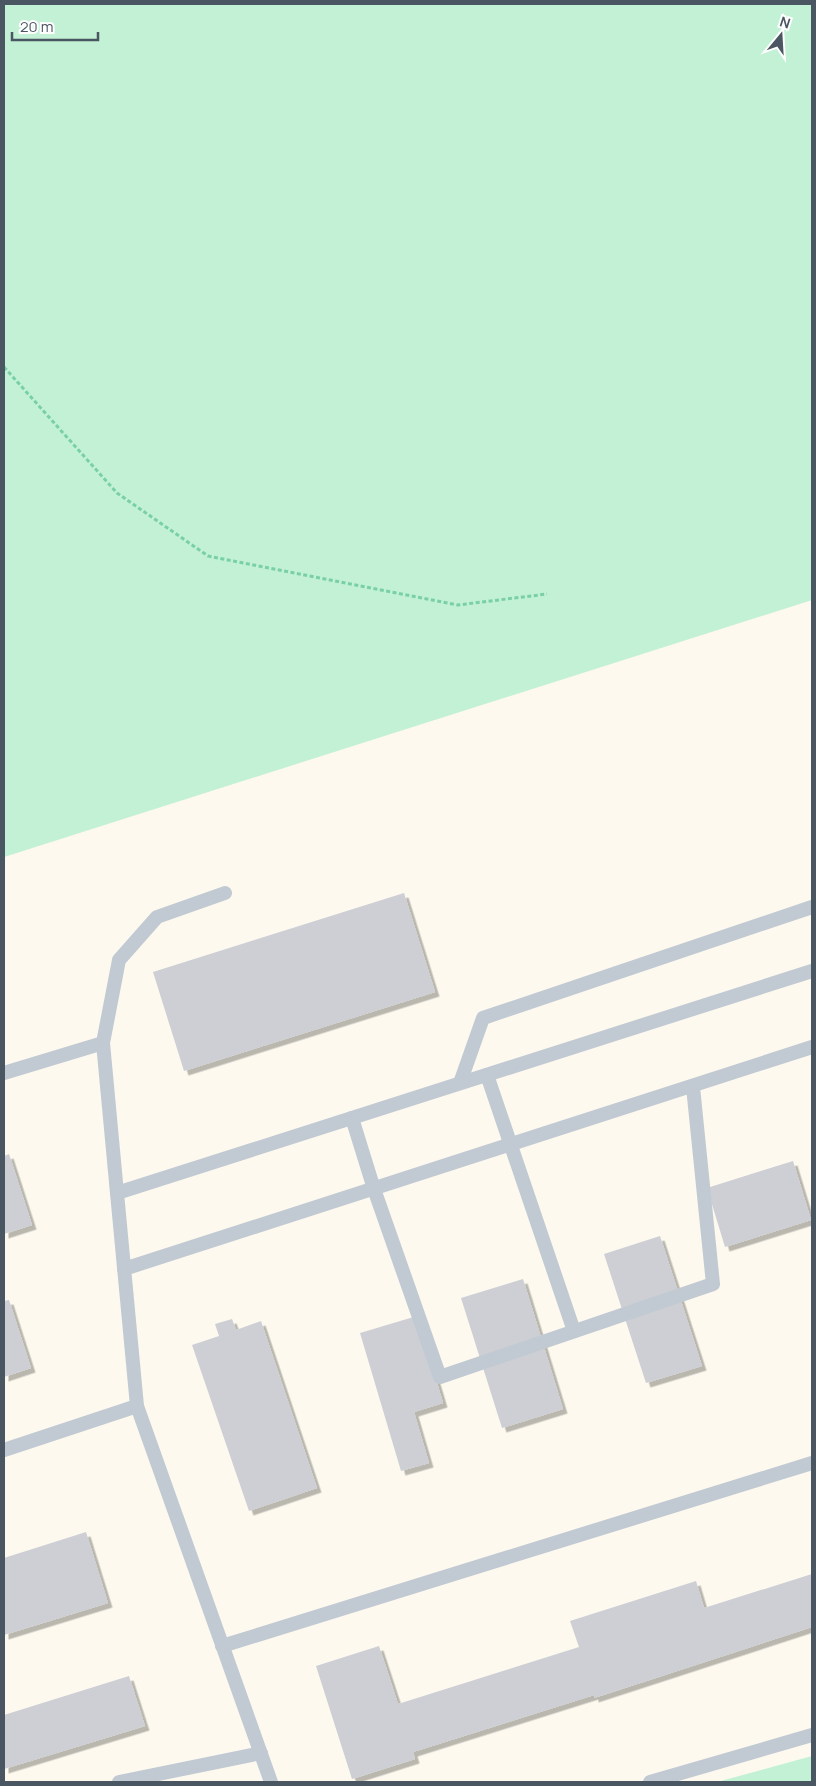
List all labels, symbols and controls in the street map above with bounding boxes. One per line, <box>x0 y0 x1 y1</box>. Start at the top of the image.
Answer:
scale bar <box>12 10 99 42</box>
north arrow <box>756 10 806 60</box>
text: N <box>777 12 793 33</box>
text: 20 m <box>20 16 53 37</box>

